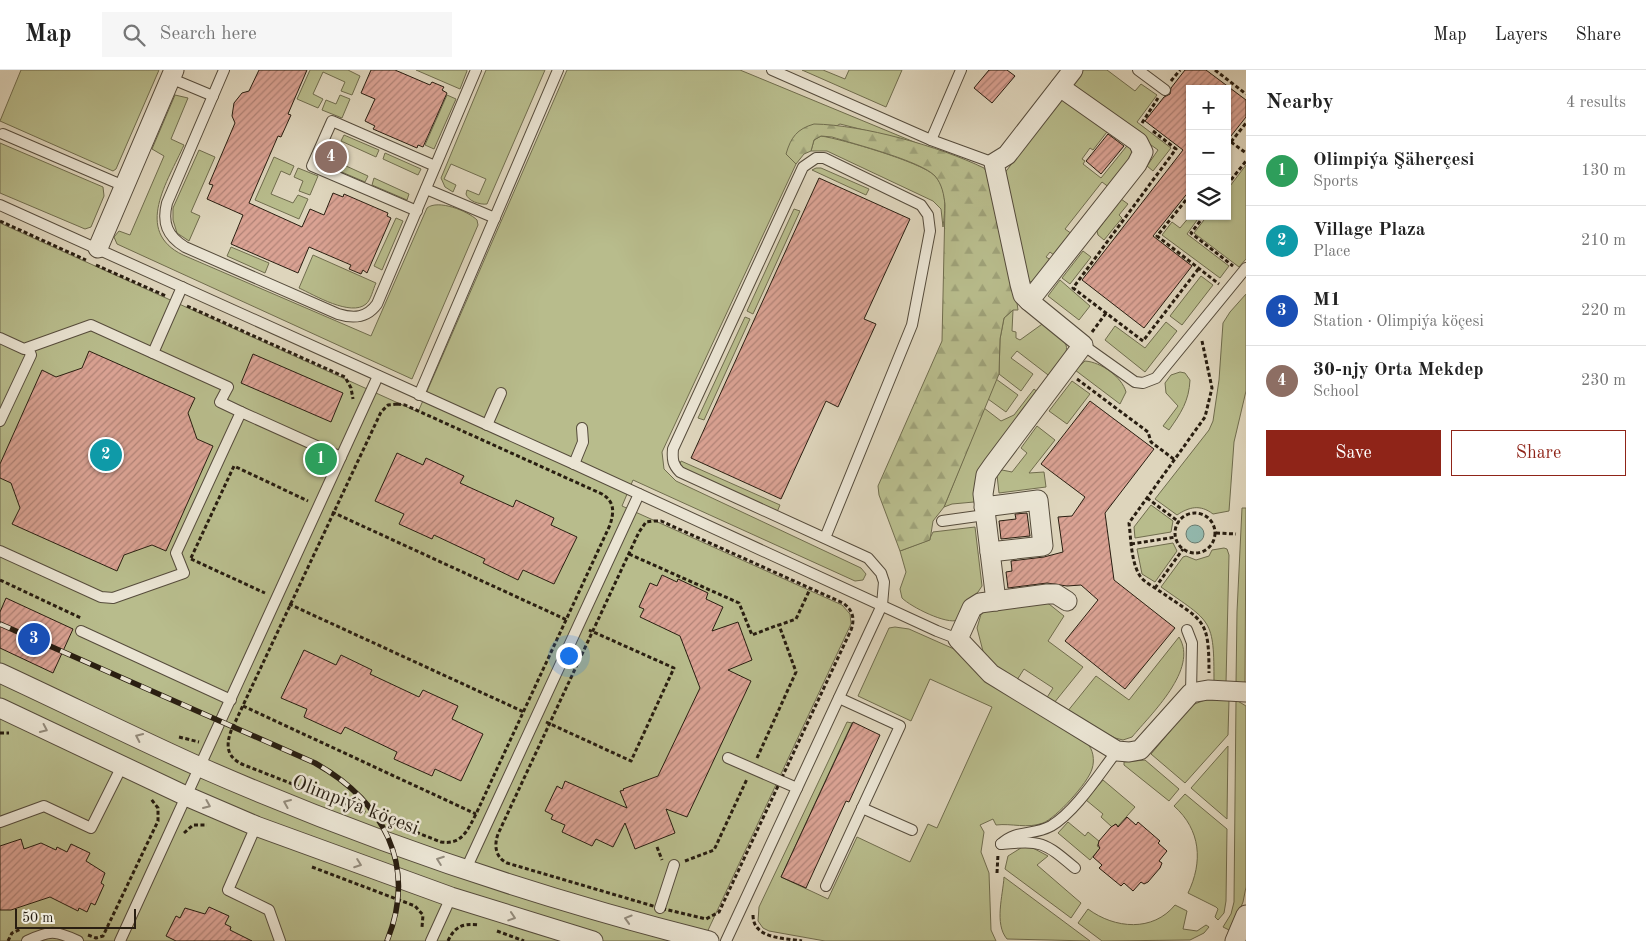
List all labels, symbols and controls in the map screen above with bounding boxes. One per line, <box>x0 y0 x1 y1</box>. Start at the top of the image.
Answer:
search box <box>102 12 452 57</box>
icon: search <box>120 21 148 49</box>
text: Map <box>25 23 72 47</box>
text: Search here <box>160 25 257 44</box>
text: Map <box>1433 26 1467 44</box>
text: Layers <box>1495 26 1547 44</box>
text: Share <box>1575 26 1621 44</box>
map controls <box>1186 85 1231 220</box>
button: + <box>1186 85 1231 130</box>
text: Nearby <box>1266 92 1334 113</box>
text: 4 results <box>1566 95 1626 111</box>
button: − <box>1186 130 1231 175</box>
pin: 4 <box>315 138 347 176</box>
text: Olimpiýa Şäherçesi <box>1313 151 1474 170</box>
text: 1 <box>1277 163 1287 179</box>
text: 130 m <box>1581 163 1626 179</box>
text: Sports <box>1313 174 1358 190</box>
button: layers <box>1186 175 1231 220</box>
text: Village Plaza <box>1313 221 1425 240</box>
text: 2 <box>1277 233 1287 249</box>
text: 210 m <box>1581 233 1626 249</box>
text: Place <box>1313 244 1350 260</box>
text: M1 <box>1313 291 1341 310</box>
text: 3 <box>1277 303 1287 319</box>
text: 220 m <box>1581 303 1626 319</box>
text: Station · Olimpiýa köçesi <box>1313 314 1484 330</box>
text: 30-njy Orta Mekdep <box>1313 361 1484 380</box>
text: 4 <box>1277 373 1287 389</box>
text: 230 m <box>1581 373 1626 389</box>
text: School <box>1313 384 1359 400</box>
button: Save <box>1266 430 1441 476</box>
button: Share <box>1451 430 1626 476</box>
pin: 2 <box>90 436 122 474</box>
pin: 1 <box>305 440 337 478</box>
pin: 3 <box>18 620 50 658</box>
your location <box>556 643 582 669</box>
one-way arrow <box>39 722 48 733</box>
one-way arrow <box>135 733 144 744</box>
street label: Olimpiýa köçesi <box>289 772 422 839</box>
one-way arrow <box>202 798 211 809</box>
one-way arrow <box>284 798 292 808</box>
one-way arrow <box>436 856 444 866</box>
one-way arrow <box>354 858 362 868</box>
scale bar <box>15 906 136 929</box>
text: 50 m <box>22 911 53 925</box>
one-way arrow <box>507 911 516 921</box>
one-way arrow <box>624 915 632 925</box>

